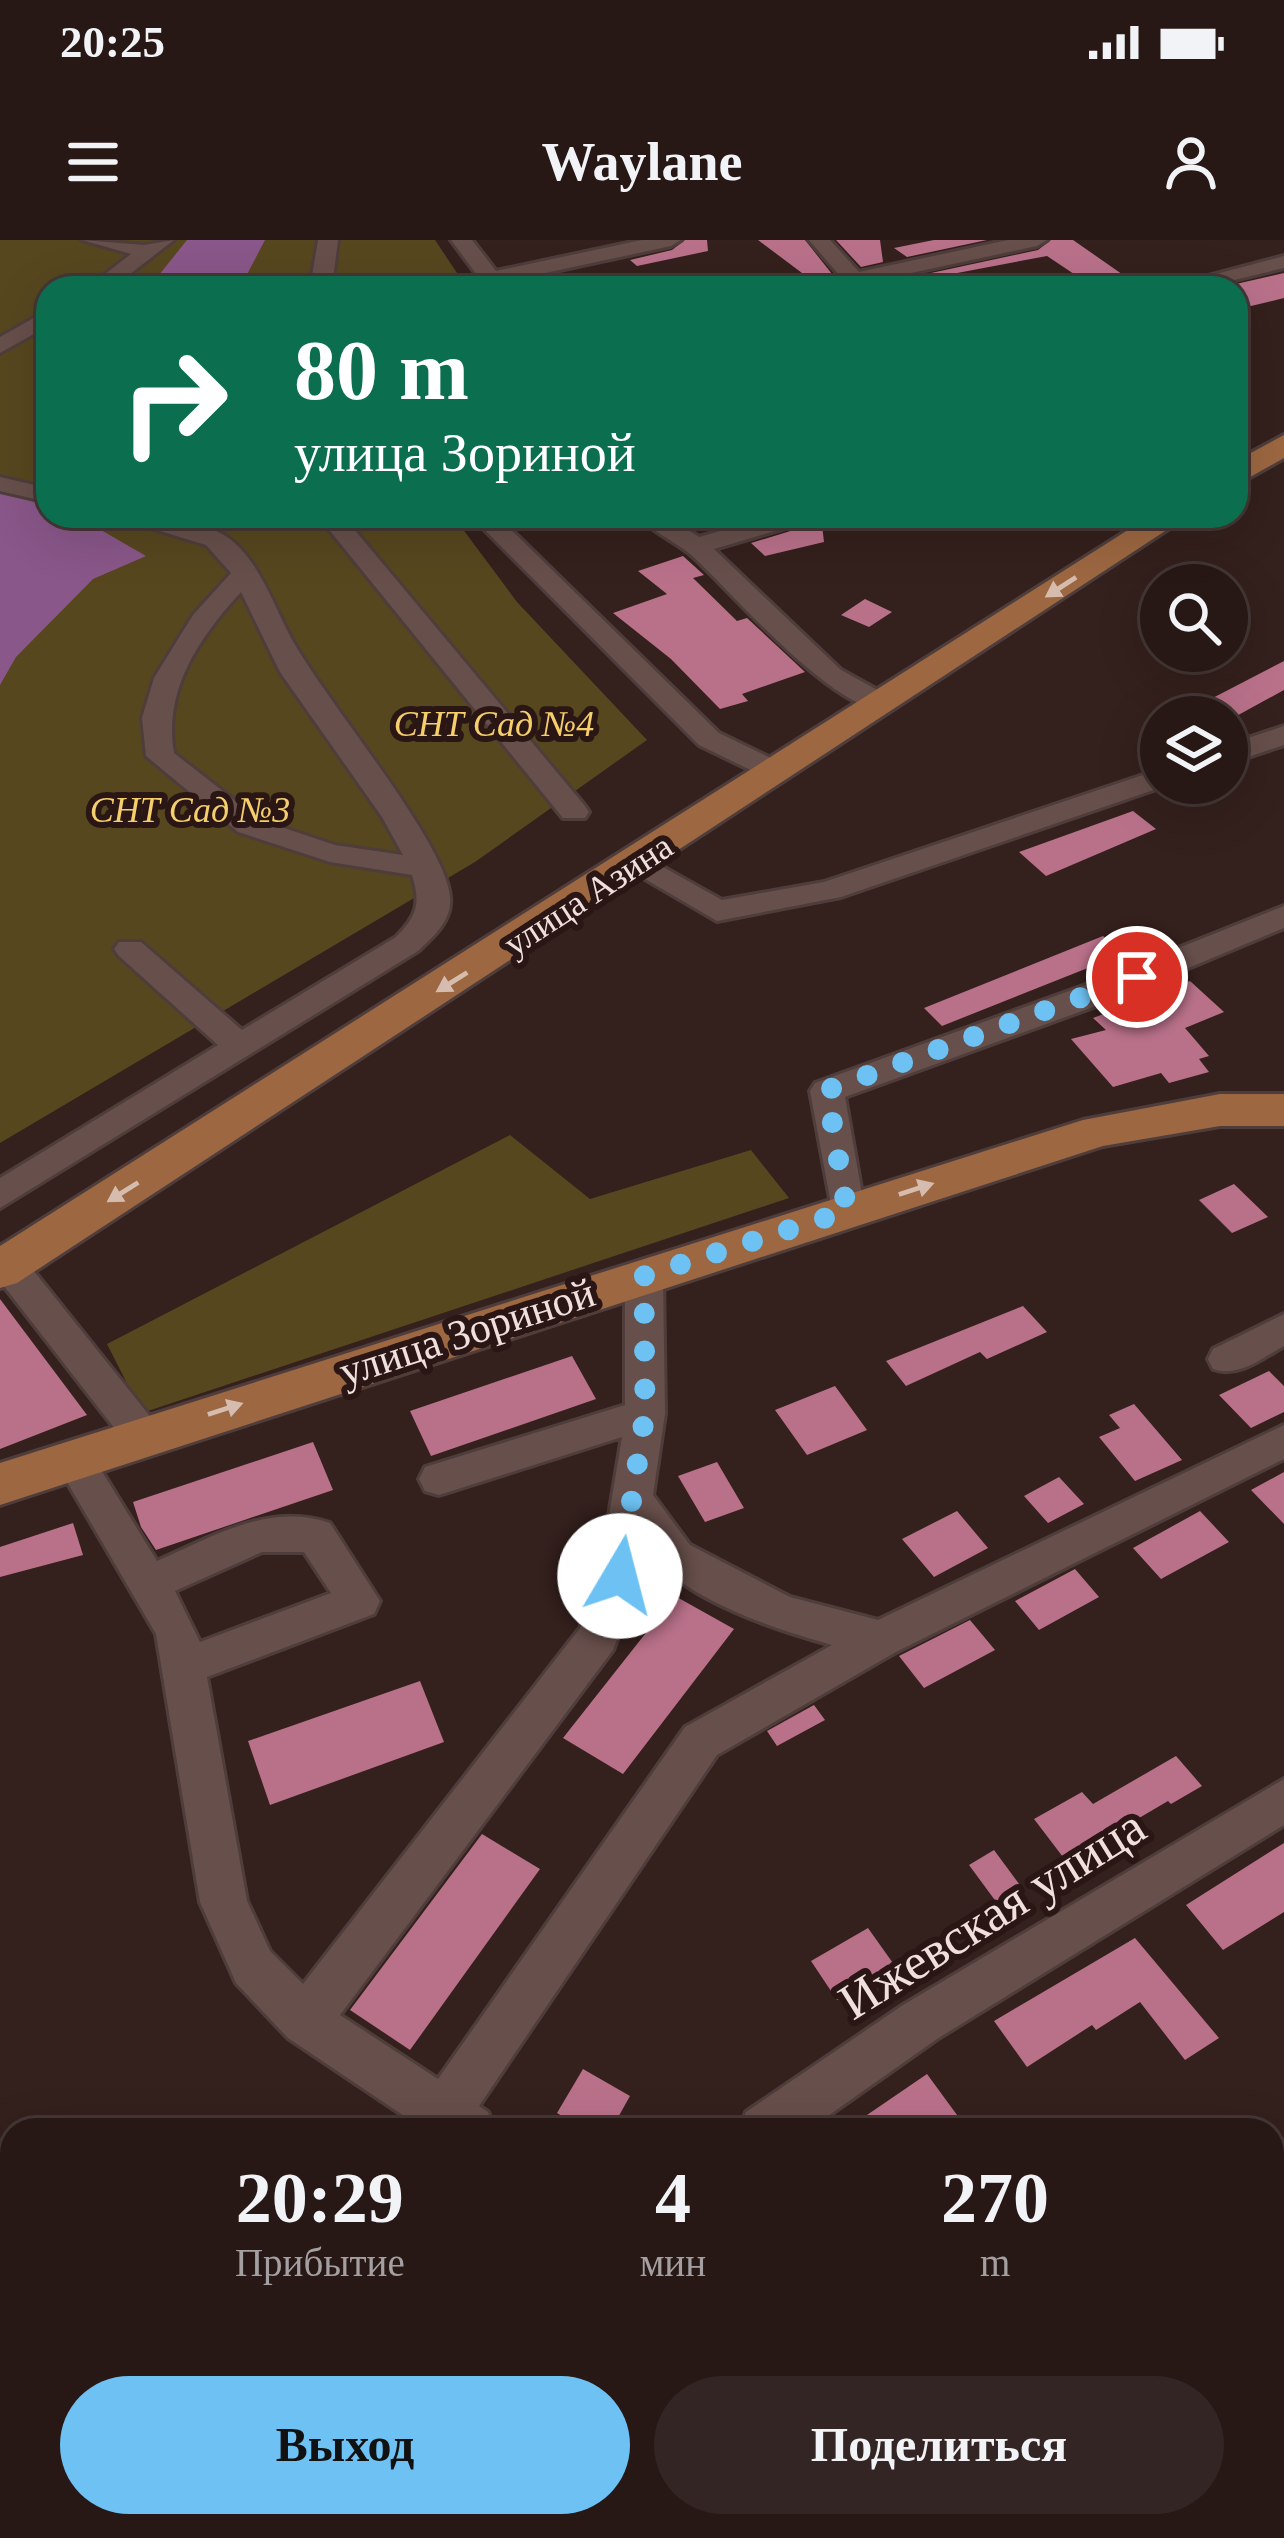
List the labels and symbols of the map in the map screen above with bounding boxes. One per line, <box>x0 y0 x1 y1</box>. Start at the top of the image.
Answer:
one-way arrow <box>1044 575 1077 597</box>
park label: СНТ Сад №4 <box>394 704 594 744</box>
park label: СНТ Сад №3 <box>90 790 290 830</box>
street label: улица Азина <box>496 826 680 964</box>
pin <box>1086 926 1188 1028</box>
one-way arrow <box>436 971 468 993</box>
one-way arrow <box>898 1178 935 1197</box>
one-way arrow <box>106 1181 140 1202</box>
street label: улица Зориной <box>334 1269 600 1395</box>
one-way arrow <box>207 1399 244 1418</box>
position arrow <box>557 1513 683 1639</box>
street label: Ижевская улица <box>829 1798 1155 2030</box>

